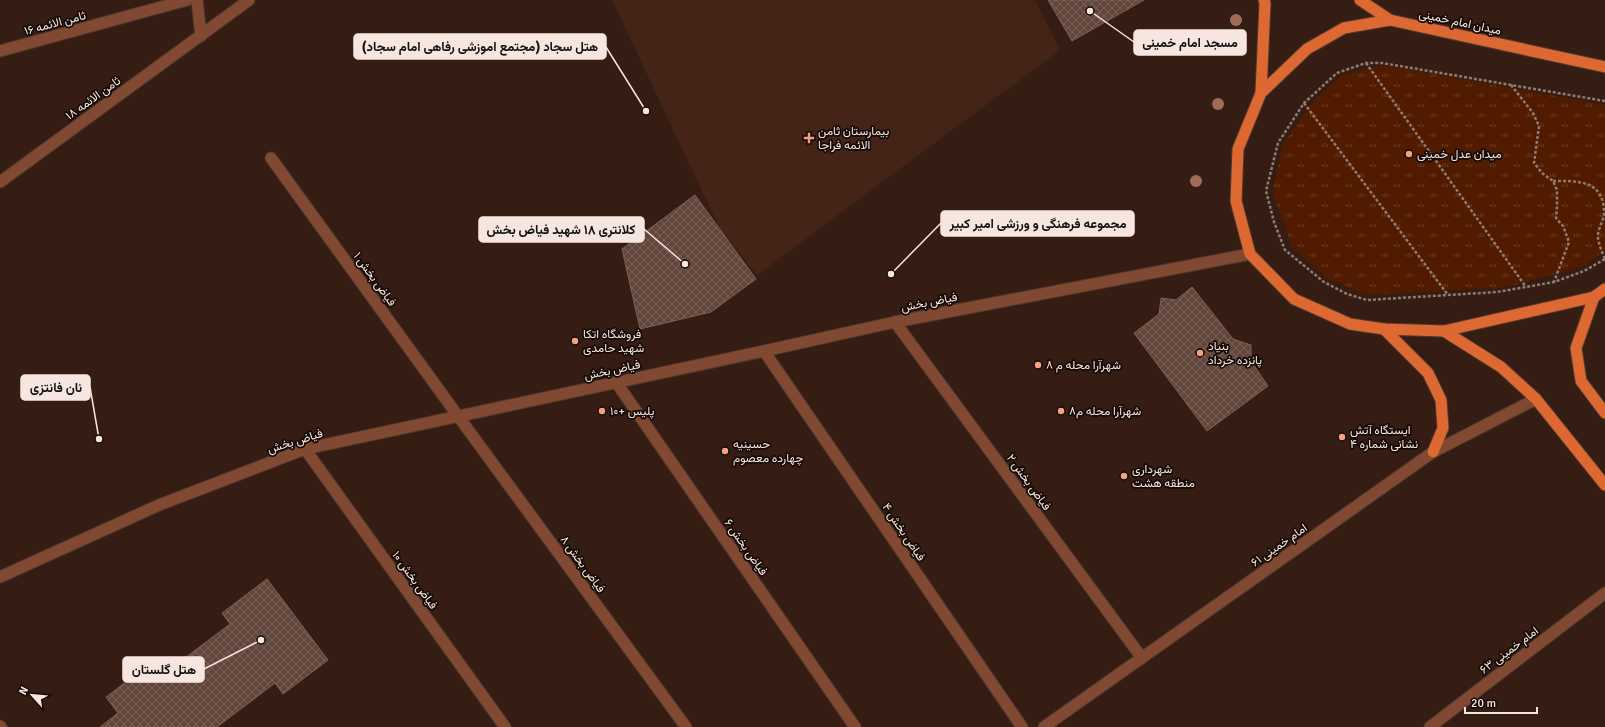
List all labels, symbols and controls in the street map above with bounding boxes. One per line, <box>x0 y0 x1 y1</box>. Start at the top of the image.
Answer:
street label: میدان امام خمینی <box>1417 6 1502 39</box>
street label: ثامن الائمه ۱۶ <box>23 8 88 39</box>
callout: مسجد امام خمینی <box>1134 30 1246 55</box>
callout: هتل سجاد (مجتمع اموزشی رفاهی امام سجاد) <box>354 34 606 59</box>
text: مسجد امام خمینی <box>1142 35 1238 51</box>
text: هتل سجاد (مجتمع اموزشی رفاهی امام سجاد) <box>362 39 598 56</box>
street label: ثامن الائمه ۱۸ <box>63 73 124 123</box>
place label: بیمارستان ثامن الائمه فراجا <box>818 124 889 153</box>
marker: بیمارستان ثامن الائمه فراجا <box>803 132 815 144</box>
place label: میدان عدل خمینی <box>1417 147 1502 162</box>
marker: میدان عدل خمینی <box>1404 149 1414 159</box>
callout: مجموعه فرهنگی و ورزشی امیر کبیر <box>941 211 1134 236</box>
text: مجموعه فرهنگی و ورزشی امیر کبیر <box>948 216 1127 232</box>
callout: کلانتری ۱۸ شهید فیاض بخش <box>479 217 644 242</box>
text: کلانتری ۱۸ شهید فیاض بخش <box>487 222 635 238</box>
street label: فیاض بخش ۱ <box>350 249 399 309</box>
street label: فیاض بخش <box>900 290 959 315</box>
place label: فروشگاه اتکا شهید حامدی <box>583 327 644 356</box>
marker: فروشگاه اتکا شهید حامدی <box>570 336 580 346</box>
place label: بنیاد پانزده خرداد <box>1208 339 1262 368</box>
marker: بنیاد پانزده خرداد <box>1195 348 1205 358</box>
street label: فیاض بخش <box>583 357 642 384</box>
place label: شهرآرا محله م ۸ <box>1046 358 1121 373</box>
marker: شهرآرا محله م ۸ <box>1033 360 1043 370</box>
callout: نان فانتزی <box>21 375 90 400</box>
text: نان فانتزی <box>30 380 82 396</box>
place label: پلیس +۱۰ <box>610 404 655 419</box>
place label: شهرآرا محله م۸ <box>1069 404 1141 419</box>
marker: پلیس +۱۰ <box>597 406 607 416</box>
marker: شهرآرا محله م۸ <box>1056 406 1066 416</box>
place label: ایستگاه آتش نشانی شماره ۴ <box>1350 423 1418 452</box>
street label: فیاض بخش <box>266 426 325 457</box>
marker: ایستگاه آتش نشانی شماره ۴ <box>1337 432 1347 442</box>
place label: حسینیه چهارده معصوم <box>733 437 803 466</box>
marker: حسینیه چهارده معصوم <box>720 446 730 456</box>
street label: فیاض بخش ۲ <box>1003 451 1054 513</box>
place label: شهرداری منطقه هشت <box>1132 462 1195 491</box>
marker: شهرداری منطقه هشت <box>1119 471 1129 481</box>
street label: فیاض بخش ۴ <box>879 500 928 564</box>
street label: فیاض بخش ۶ <box>721 516 771 578</box>
street label: امام خمینی ۶۱ <box>1248 521 1310 570</box>
street label: فیاض بخش ۸ <box>557 533 608 596</box>
street label: فیاض بخش ۱۰ <box>388 548 441 612</box>
street label: امام خمینی ۶۳ <box>1477 623 1542 677</box>
callout: هتل گلستان <box>123 657 204 682</box>
text: هتل گلستان <box>132 662 196 678</box>
north arrow <box>12 675 52 715</box>
text: N <box>16 684 31 697</box>
scale bar <box>1465 689 1537 715</box>
text: 20 m <box>1471 696 1496 711</box>

